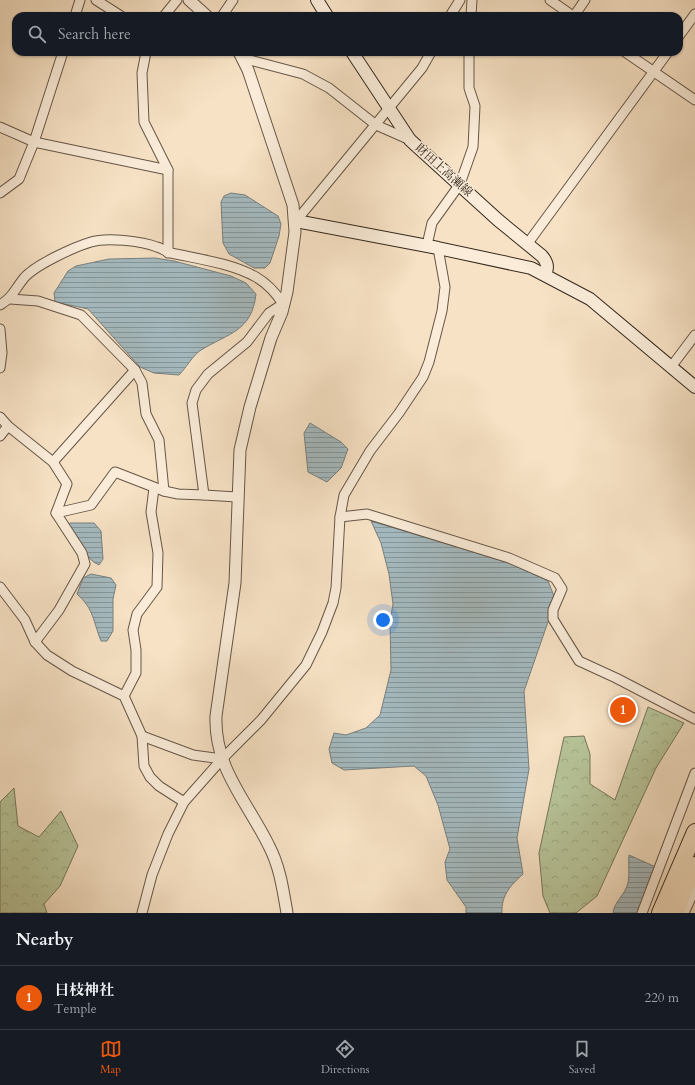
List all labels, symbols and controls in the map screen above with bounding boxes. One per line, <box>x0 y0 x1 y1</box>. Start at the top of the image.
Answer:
search box <box>12 12 683 56</box>
icon: search <box>26 23 48 45</box>
text: Search here <box>58 24 131 44</box>
street label: 財田上高瀬線 <box>412 140 476 200</box>
your location <box>373 610 393 630</box>
pin: 1 <box>610 695 636 725</box>
text: Nearby <box>16 928 73 951</box>
text: 日枝神社 <box>54 980 114 1000</box>
text: 1 <box>26 989 32 1007</box>
text: 220 m <box>645 989 679 1007</box>
text: Temple <box>54 1000 97 1018</box>
tab: Map <box>100 1038 122 1077</box>
tab: Directions <box>321 1038 369 1077</box>
tab: Saved <box>569 1038 595 1077</box>

